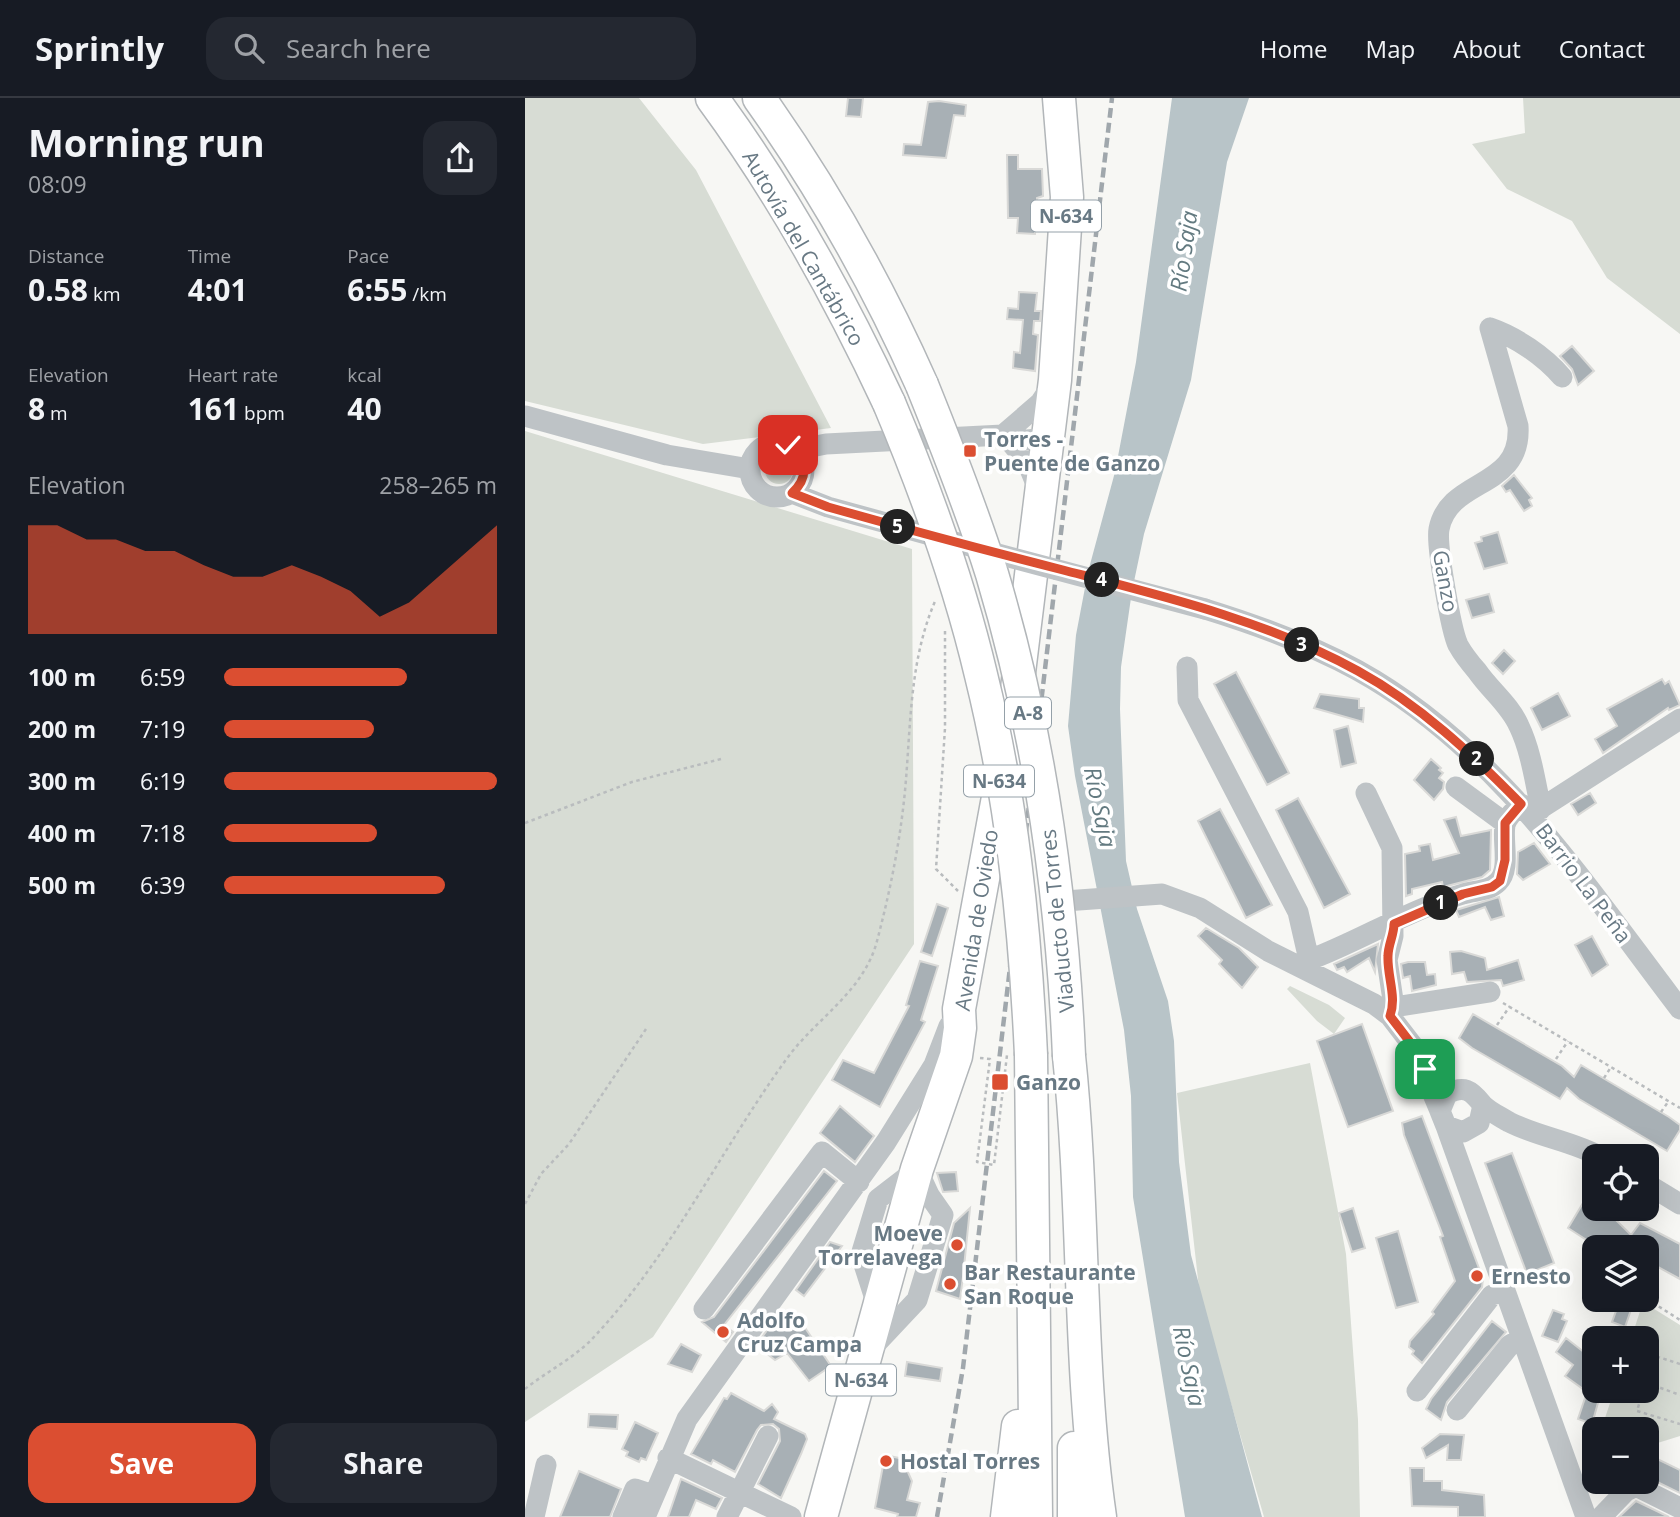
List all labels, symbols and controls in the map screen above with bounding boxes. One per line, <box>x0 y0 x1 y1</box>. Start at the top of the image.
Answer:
search box <box>206 17 696 80</box>
text: Sprintly <box>35 26 164 71</box>
icon: search <box>230 29 268 67</box>
text: Search here <box>286 30 431 66</box>
text: Home <box>1260 32 1328 65</box>
text: Map <box>1366 32 1415 65</box>
text: About <box>1453 32 1521 65</box>
text: Contact <box>1559 32 1645 65</box>
text: Morning run <box>28 116 265 168</box>
button: share <box>423 121 497 195</box>
street label: Autovía del Cantábrico <box>737 145 871 351</box>
text: 08:09 <box>28 168 87 200</box>
road number: N-634 <box>1031 200 1101 232</box>
water label: Río Saja <box>1161 209 1205 293</box>
text: Distance <box>28 243 104 269</box>
text: Time <box>188 243 231 269</box>
text: Pace <box>347 243 389 269</box>
text: 0.58 <box>28 269 88 310</box>
text: 4:01 <box>188 269 248 310</box>
text: 6:55 <box>347 269 407 310</box>
text: km <box>88 281 121 307</box>
text: /km <box>407 281 447 307</box>
text: Elevation <box>28 362 109 388</box>
text: Heart rate <box>188 362 278 388</box>
text: kcal <box>347 362 382 388</box>
text: 8 <box>28 388 45 429</box>
text: 161 <box>188 388 239 429</box>
text: 40 <box>347 388 382 429</box>
text: m <box>45 400 68 426</box>
text: bpm <box>239 400 285 426</box>
pin <box>758 415 818 475</box>
place label: Torres - Puente de Ganzo <box>984 425 1160 477</box>
icon: check <box>769 426 807 464</box>
marker: Torres - Puente de Ganzo <box>962 443 978 459</box>
text: Elevation <box>28 469 126 501</box>
text: 258–265 m <box>379 469 497 501</box>
pin: 5 <box>881 510 915 544</box>
text: 5 <box>892 513 903 539</box>
street label: Ganzo <box>1427 548 1465 614</box>
pin: 4 <box>1085 562 1119 598</box>
text: 4 <box>1096 566 1107 592</box>
pin: 3 <box>1285 628 1319 662</box>
text: 3 <box>1296 631 1307 657</box>
text: 100 m <box>28 661 96 693</box>
text: 6:59 <box>140 661 186 693</box>
road number: A-8 <box>1005 698 1051 728</box>
text: 200 m <box>28 713 96 745</box>
text: 7:19 <box>140 713 186 745</box>
pin: 2 <box>1459 742 1495 776</box>
text: 2 <box>1471 745 1482 771</box>
water label: Río Saja <box>1077 764 1125 850</box>
text: 300 m <box>28 765 96 797</box>
text: 6:19 <box>140 765 186 797</box>
road number: N-634 <box>964 766 1034 796</box>
text: 400 m <box>28 817 96 849</box>
text: 7:18 <box>140 817 186 849</box>
street label: Barrio La Peña <box>1530 818 1638 948</box>
street label: Avenida de Oviedo <box>948 827 1004 1013</box>
street label: Viaducto de Torres <box>1033 828 1081 1014</box>
text: 500 m <box>28 869 96 901</box>
text: 6:39 <box>140 869 186 901</box>
pin: 1 <box>1423 886 1459 920</box>
text: 1 <box>1435 889 1446 915</box>
pin <box>1395 1039 1455 1099</box>
icon: arrive <box>1406 1050 1444 1088</box>
place label: Ganzo <box>1016 1068 1081 1096</box>
marker: Ganzo <box>990 1072 1010 1092</box>
map controls <box>1582 1144 1659 1494</box>
button: locate <box>1582 1144 1659 1221</box>
place label: Moeve Torrelavega <box>818 1219 943 1271</box>
button: layers <box>1582 1235 1659 1312</box>
marker: Moeve Torrelavega <box>949 1237 965 1253</box>
place label: Bar Restaurante San Roque <box>964 1258 1136 1310</box>
place label: Ernesto <box>1491 1262 1571 1290</box>
marker: Ernesto <box>1469 1268 1485 1284</box>
marker: Bar Restaurante San Roque <box>942 1276 958 1292</box>
place label: Adolfo Cruz Campa <box>737 1306 862 1358</box>
water label: Río Saja <box>1166 1323 1214 1409</box>
marker: Adolfo Cruz Campa <box>715 1324 731 1340</box>
button: + <box>1582 1326 1659 1403</box>
road number: N-634 <box>826 1364 896 1396</box>
button: − <box>1582 1417 1659 1494</box>
button: Save <box>28 1423 256 1503</box>
button: Share <box>270 1423 497 1503</box>
place label: Hostal Torres <box>900 1447 1040 1475</box>
marker: Hostal Torres <box>878 1453 894 1469</box>

